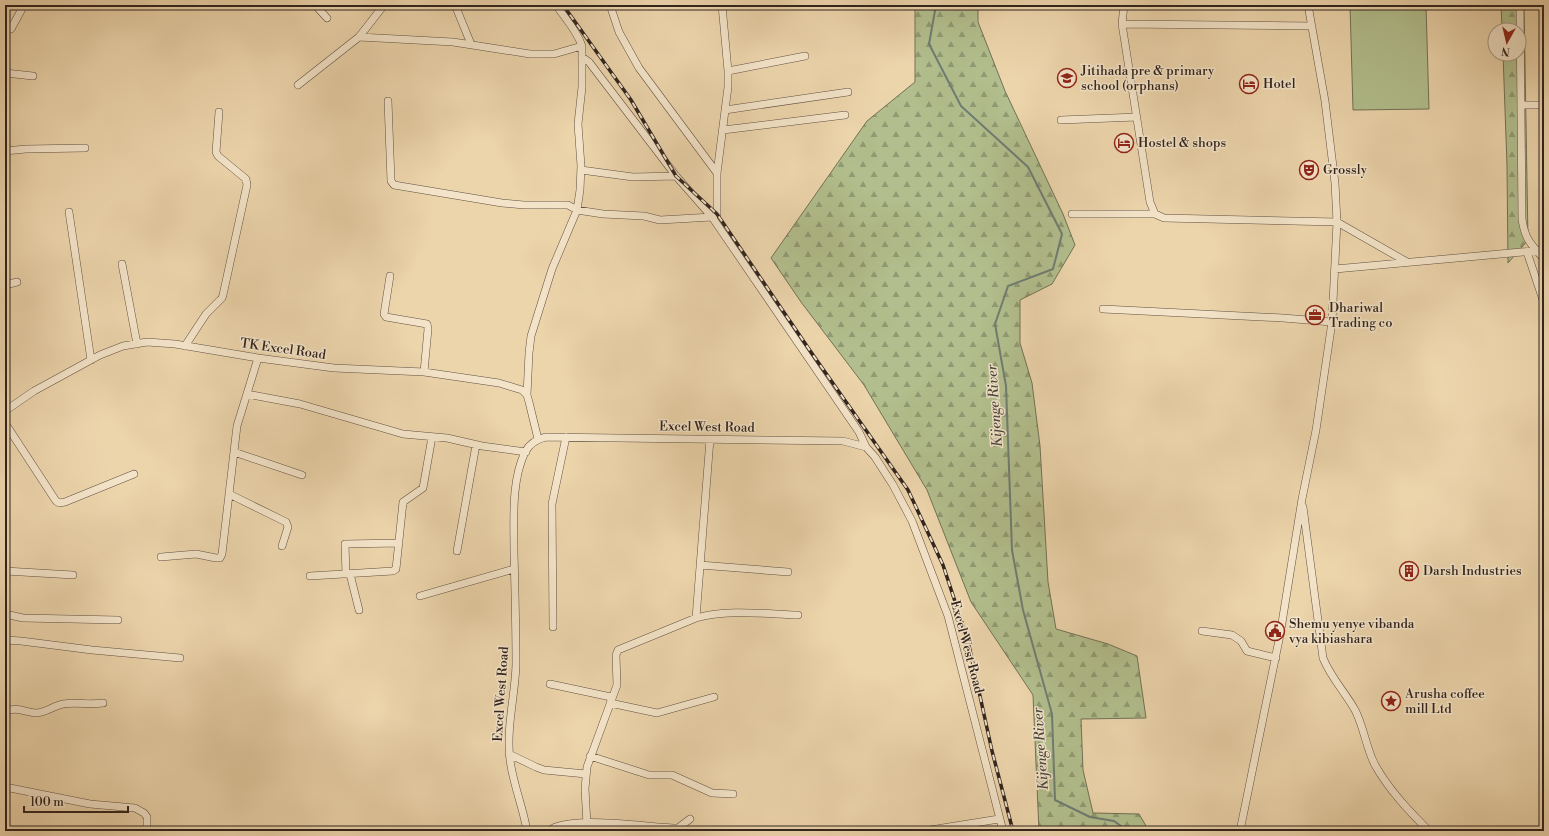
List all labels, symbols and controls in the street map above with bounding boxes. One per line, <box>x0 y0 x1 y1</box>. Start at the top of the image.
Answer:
north arrow <box>1487 22 1527 62</box>
text: N <box>1500 43 1511 58</box>
place label: Jitihada pre & primary school (orphans) <box>1080 63 1215 94</box>
school or university icon: Jitihada pre & primary school (orphans) <box>1056 67 1078 89</box>
hotel icon: Hotel <box>1238 73 1260 95</box>
place label: Hotel <box>1263 76 1296 92</box>
hotel icon: Hostel & shops <box>1113 132 1135 154</box>
place label: Hostel & shops <box>1138 135 1226 151</box>
theatre icon: Grossly <box>1298 159 1320 181</box>
place label: Grossly <box>1323 162 1368 178</box>
place label: Dhariwal Trading co <box>1329 300 1392 331</box>
office icon: Dhariwal Trading co <box>1304 304 1326 326</box>
street label: TK Excel Road <box>239 335 327 363</box>
water label: Kijenge River <box>983 363 1007 448</box>
street label: Excel West Road <box>659 418 756 436</box>
building icon: Darsh Industries <box>1398 560 1420 582</box>
place label: Darsh Industries <box>1423 563 1522 579</box>
street label: Excel West Road <box>947 599 987 696</box>
place label: Shemu yenye vibanda vya kibiashara <box>1288 616 1415 647</box>
public building icon: Shemu yenye vibanda vya kibiashara <box>1264 620 1286 642</box>
street label: Excel West Road <box>490 645 512 742</box>
place label: Arusha coffee mill Ltd <box>1404 686 1485 717</box>
place icon: Arusha coffee mill Ltd <box>1380 690 1402 712</box>
water label: Kijenge River <box>1029 706 1053 791</box>
scale bar <box>24 788 128 814</box>
text: 100 m <box>30 795 64 810</box>

